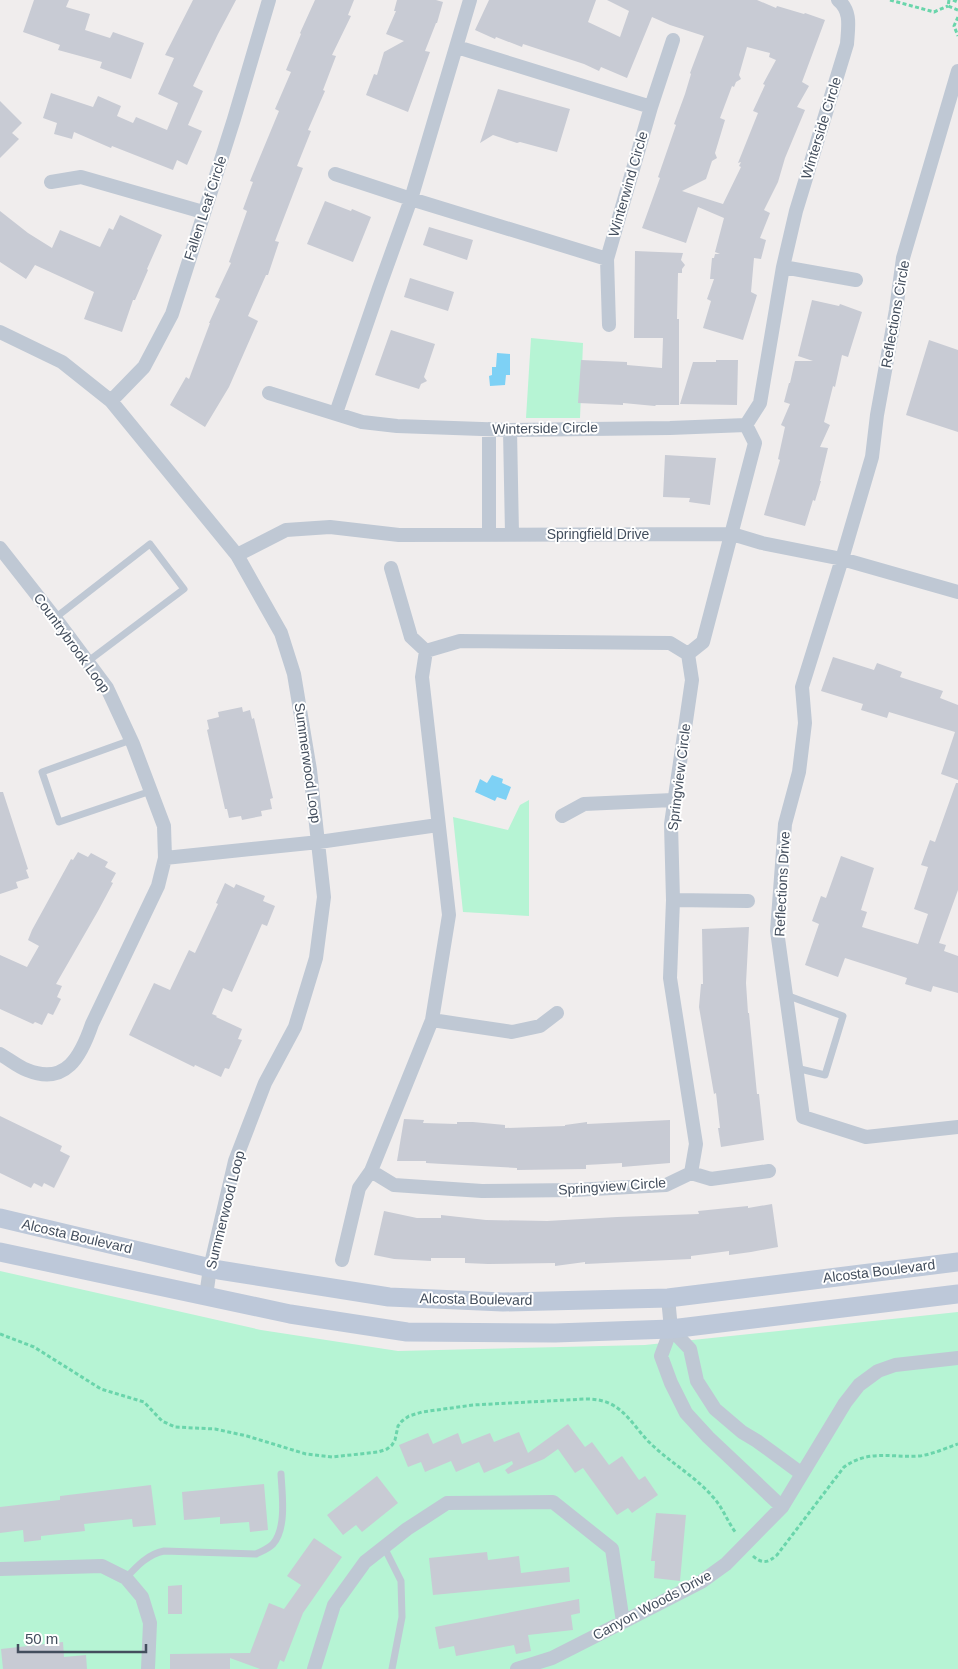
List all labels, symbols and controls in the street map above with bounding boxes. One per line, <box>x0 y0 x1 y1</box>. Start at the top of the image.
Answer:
street label: Winterside Circle <box>798 75 844 181</box>
street label: Winterwind Circle <box>605 129 651 239</box>
street label: Fallen Leaf Circle <box>181 154 230 262</box>
street label: Reflections Circle <box>878 259 912 369</box>
street label: Winterside Circle <box>492 419 598 437</box>
street label: Springfield Drive <box>547 526 650 542</box>
street label: Countrybrook Loop <box>31 590 114 696</box>
street label: Summerwood Loop <box>292 702 324 824</box>
street label: Springview Circle <box>664 722 694 832</box>
street label: Reflections Drive <box>771 831 793 937</box>
street label: Summerwood Loop <box>203 1149 247 1271</box>
street label: Springview Circle <box>557 1174 667 1198</box>
street label: Alcosta Boulevard <box>20 1216 134 1256</box>
street label: Alcosta Boulevard <box>822 1256 936 1286</box>
street label: Alcosta Boulevard <box>419 1290 533 1308</box>
street label: Canyon Woods Drive <box>590 1567 714 1643</box>
scale bar <box>18 1622 145 1654</box>
text: 50 m <box>25 1630 58 1647</box>

